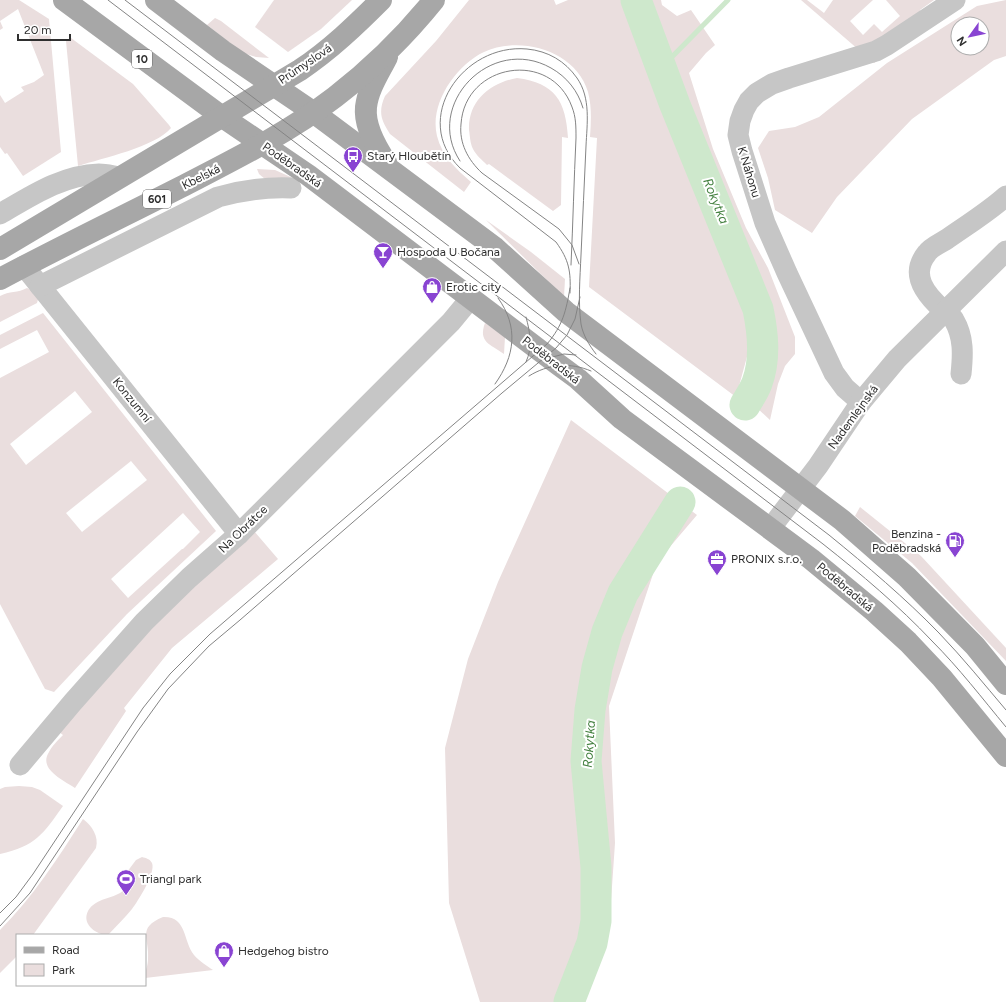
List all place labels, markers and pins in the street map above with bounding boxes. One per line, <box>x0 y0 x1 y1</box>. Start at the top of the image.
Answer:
bus stop icon: Starý Hloubětín <box>342 145 364 173</box>
place label: Starý Hloubětín <box>367 149 452 163</box>
bar icon: Hospoda U Bočana <box>372 241 394 269</box>
place label: Hospoda U Bočana <box>397 245 500 259</box>
shop icon: Erotic city <box>421 276 443 304</box>
place label: Erotic city <box>446 280 502 294</box>
place label: Benzina - Poděbradská <box>872 527 941 555</box>
fuel station icon: Benzina - Poděbradská <box>944 530 966 558</box>
office icon: PRONIX s.r.o. <box>706 548 728 576</box>
place label: PRONIX s.r.o. <box>731 552 802 566</box>
sports icon: Triangl park <box>115 868 137 896</box>
place label: Triangl park <box>140 872 202 886</box>
shop icon: Hedgehog bistro <box>213 940 235 968</box>
place label: Hedgehog bistro <box>238 944 329 958</box>

